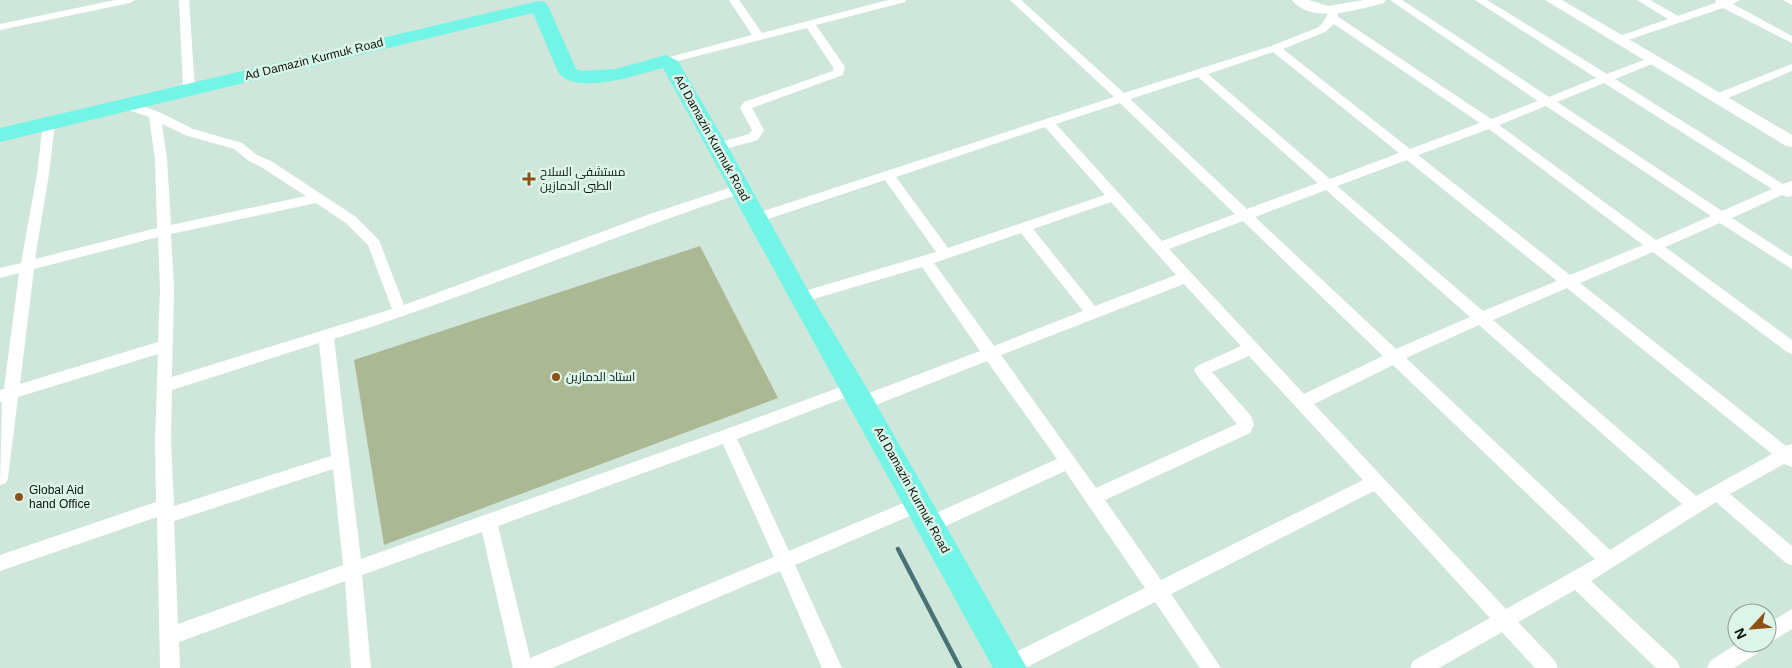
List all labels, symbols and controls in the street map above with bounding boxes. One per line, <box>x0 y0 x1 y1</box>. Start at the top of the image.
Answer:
street label: Ad Damazin Kurmuk Road <box>243 35 385 83</box>
street label: Ad Damazin Kurmuk Road <box>671 72 753 204</box>
place label: مستشفى السلاح الطبى الدمازين <box>540 165 625 193</box>
marker: مستشفى السلاح الطبى الدمازين <box>522 172 536 186</box>
place label: استاد الدمازين <box>566 370 635 384</box>
marker: استاد الدمازين <box>550 371 562 383</box>
street label: Ad Damazin Kurmuk Road <box>871 424 953 556</box>
place label: Global Aid hand Office <box>29 483 90 511</box>
marker: Global Aid hand Office <box>13 491 25 503</box>
north arrow <box>1727 603 1777 653</box>
text: N <box>1731 626 1750 642</box>

